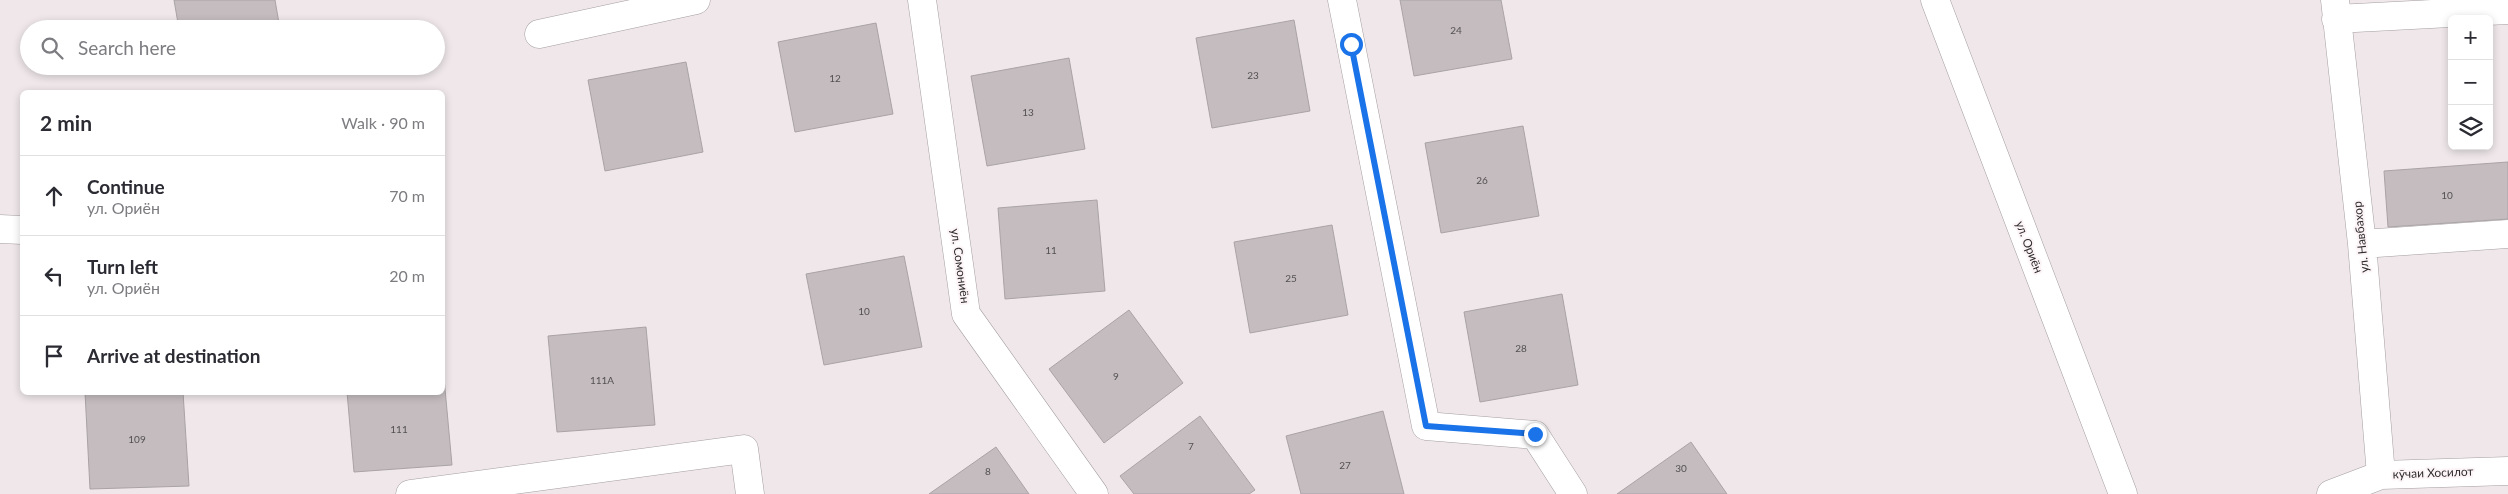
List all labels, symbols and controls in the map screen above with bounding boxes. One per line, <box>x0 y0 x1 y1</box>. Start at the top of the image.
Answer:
map controls <box>2448 15 2493 150</box>
button: + <box>2448 15 2493 60</box>
search box <box>20 20 445 75</box>
house number: 24 <box>1450 24 1462 36</box>
route start <box>1340 33 1363 56</box>
icon: search <box>38 34 66 62</box>
text: Search here <box>78 36 176 59</box>
button: − <box>2448 60 2493 105</box>
house number: 23 <box>1247 69 1259 81</box>
house number: 12 <box>829 72 841 84</box>
button: layers <box>2448 105 2493 150</box>
house number: 13 <box>1022 106 1034 118</box>
text: 2 min <box>40 110 92 135</box>
text: Walk · 90 m <box>341 113 425 132</box>
house number: 26 <box>1476 174 1488 186</box>
text: Continue <box>87 175 165 198</box>
icon: ahead <box>40 182 68 210</box>
text: 70 m <box>389 186 425 205</box>
house number: 10 <box>2441 189 2453 201</box>
text: ул. Ориён <box>87 198 160 217</box>
street label: ул. Навбахор <box>2349 200 2372 273</box>
street label: ул. Ориён <box>2013 219 2046 275</box>
street label: ул. Сомониён <box>948 228 973 304</box>
house number: 11 <box>1045 244 1057 256</box>
text: Turn left <box>87 255 158 278</box>
icon: left <box>40 262 68 290</box>
text: 20 m <box>389 266 425 285</box>
house number: 25 <box>1285 272 1297 284</box>
text: ул. Ориён <box>87 278 160 297</box>
house number: 10 <box>858 305 870 317</box>
icon: arrive <box>40 342 68 370</box>
house number: 28 <box>1515 342 1527 354</box>
text: Arrive at destination <box>87 344 260 367</box>
house number: 9 <box>1113 370 1119 382</box>
house number: 111А <box>590 374 614 386</box>
house number: 111 <box>390 423 408 435</box>
route end <box>1524 423 1547 446</box>
house number: 109 <box>128 433 146 445</box>
house number: 7 <box>1188 440 1194 452</box>
house number: 27 <box>1339 459 1351 471</box>
house number: 30 <box>1675 462 1687 474</box>
street label: кӯчаи Хосилот <box>2392 464 2474 481</box>
house number: 8 <box>985 465 991 477</box>

